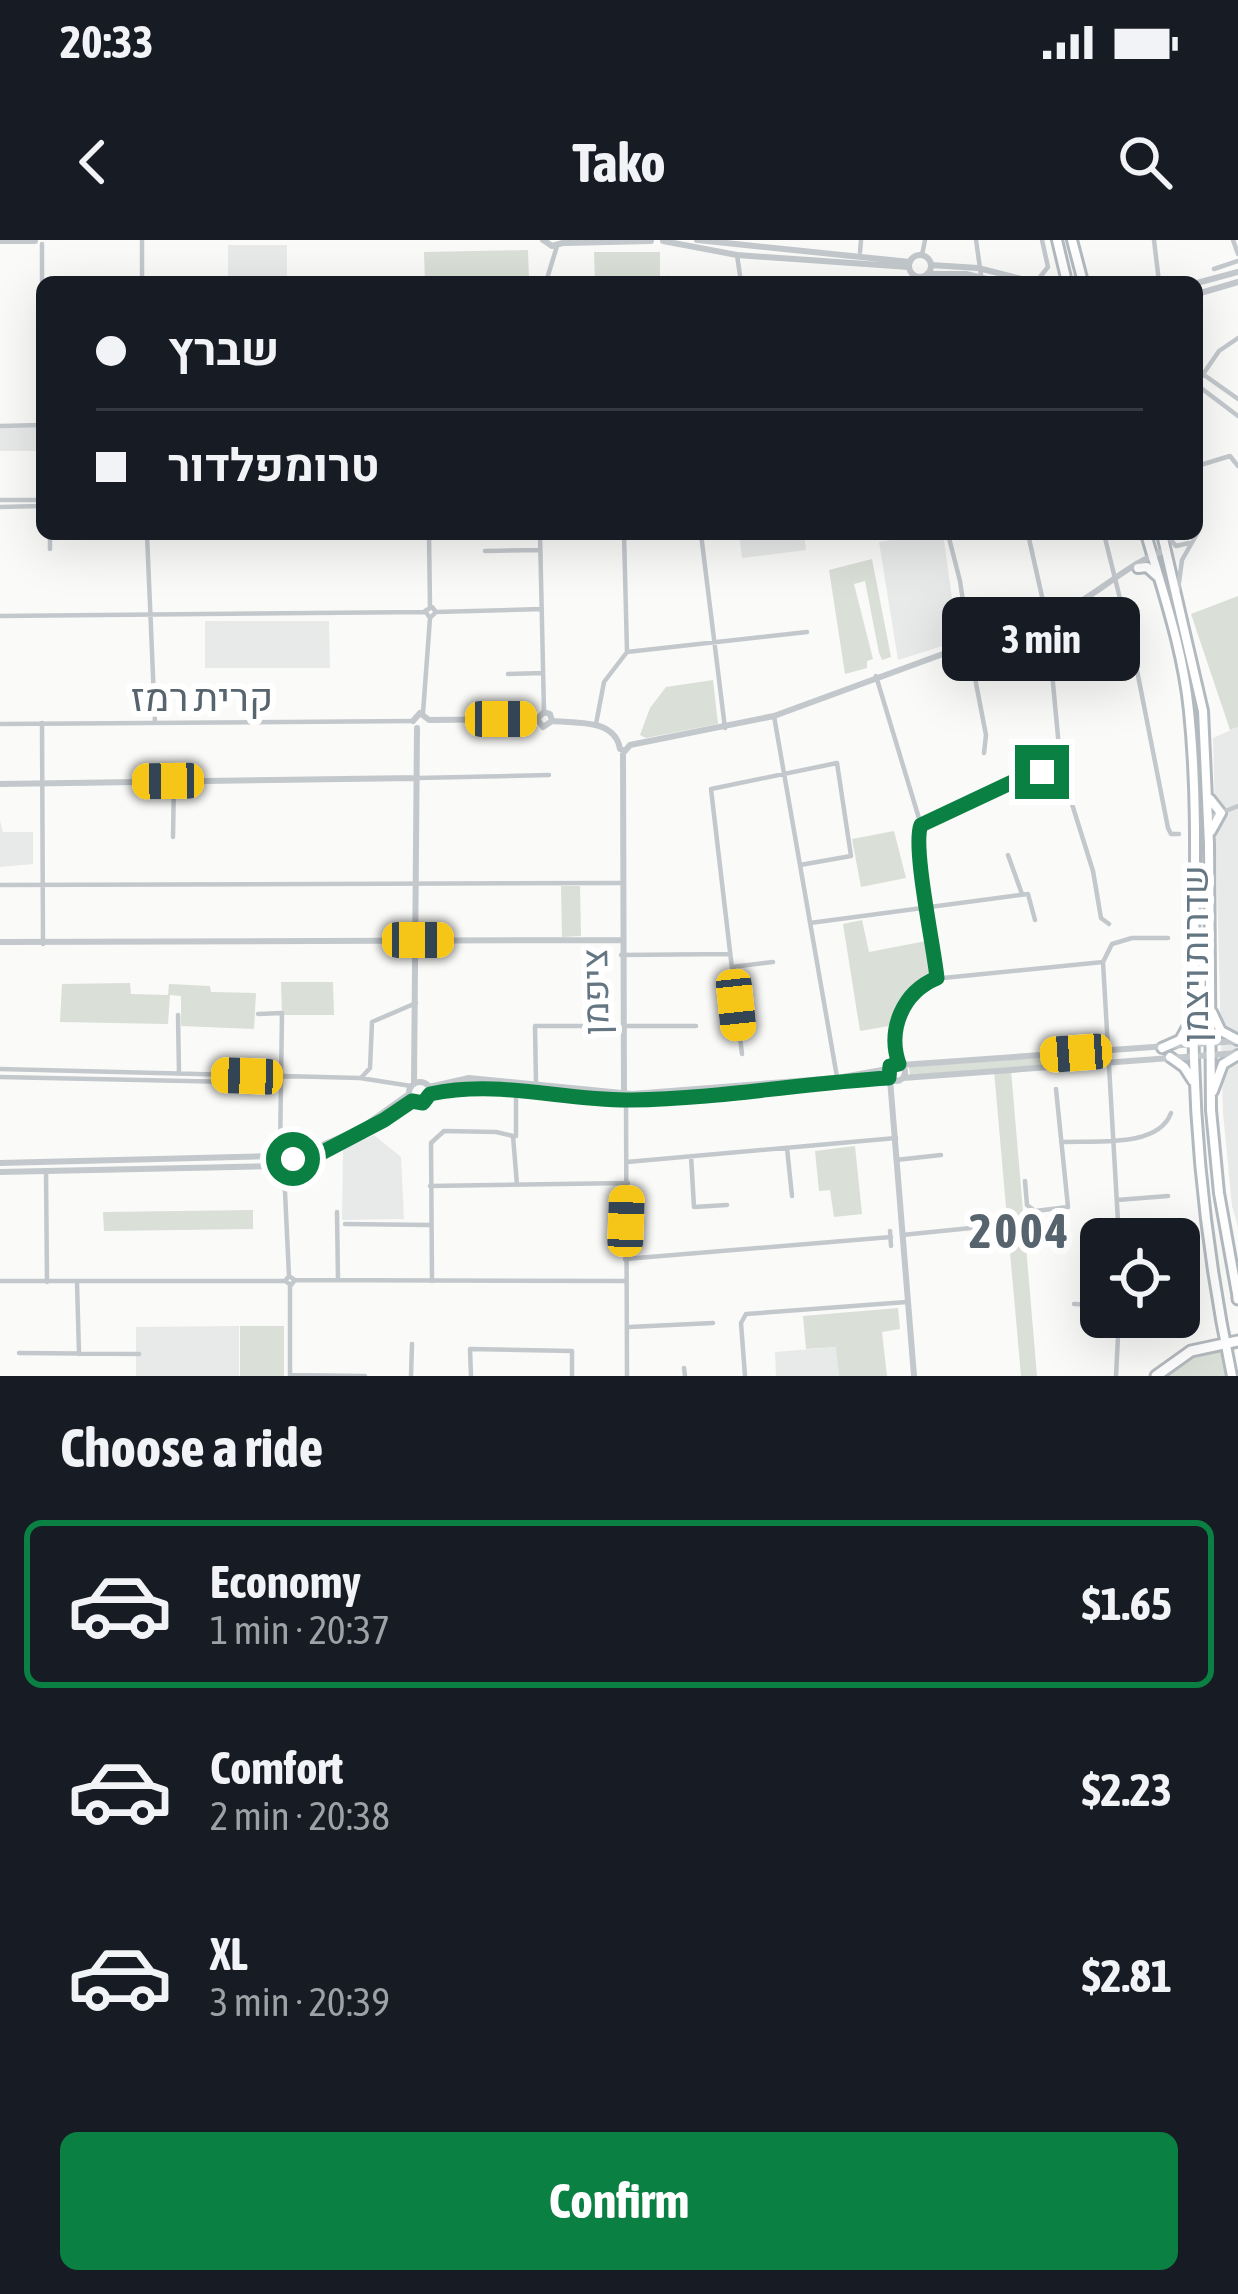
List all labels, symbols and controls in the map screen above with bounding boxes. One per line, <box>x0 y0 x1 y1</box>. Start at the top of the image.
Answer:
text: 20:33 <box>60 16 154 68</box>
icon: back <box>60 129 126 195</box>
icon: search <box>1112 129 1178 195</box>
text: Tako <box>572 132 666 193</box>
text: שברץ <box>168 323 279 375</box>
text: טרומפלדור <box>168 439 379 491</box>
callout: 3 min <box>943 598 1141 682</box>
text: 3 min <box>1001 617 1081 661</box>
district label: קרית רמז <box>131 675 273 719</box>
car <box>465 701 537 737</box>
route end <box>1015 745 1069 799</box>
car <box>132 762 204 800</box>
street label: שדרות ויצמן <box>1174 865 1216 1043</box>
car <box>382 922 454 958</box>
street label: ציפמן <box>573 948 617 1036</box>
car <box>714 967 758 1043</box>
car <box>1039 1033 1113 1073</box>
car <box>210 1057 284 1095</box>
route start <box>266 1132 320 1186</box>
car <box>607 1184 645 1258</box>
district label: 2004 <box>969 1203 1071 1258</box>
map controls <box>1080 1218 1200 1338</box>
button: locate <box>1080 1218 1200 1338</box>
text: Choose a ride <box>60 1417 323 1478</box>
icon: car <box>66 1550 174 1658</box>
text: Economy <box>210 1556 361 1608</box>
text: $1.65 <box>1082 1578 1172 1630</box>
text: 1 min · 20:37 <box>210 1608 390 1652</box>
icon: car <box>66 1736 174 1844</box>
text: Comfort <box>210 1742 343 1794</box>
text: $2.23 <box>1082 1764 1172 1816</box>
text: 2 min · 20:38 <box>210 1794 390 1838</box>
icon: car <box>66 1922 174 2030</box>
text: XL <box>210 1928 248 1980</box>
text: $2.81 <box>1082 1950 1172 2002</box>
text: 3 min · 20:39 <box>210 1980 390 2024</box>
button: Confirm <box>60 2132 1178 2270</box>

